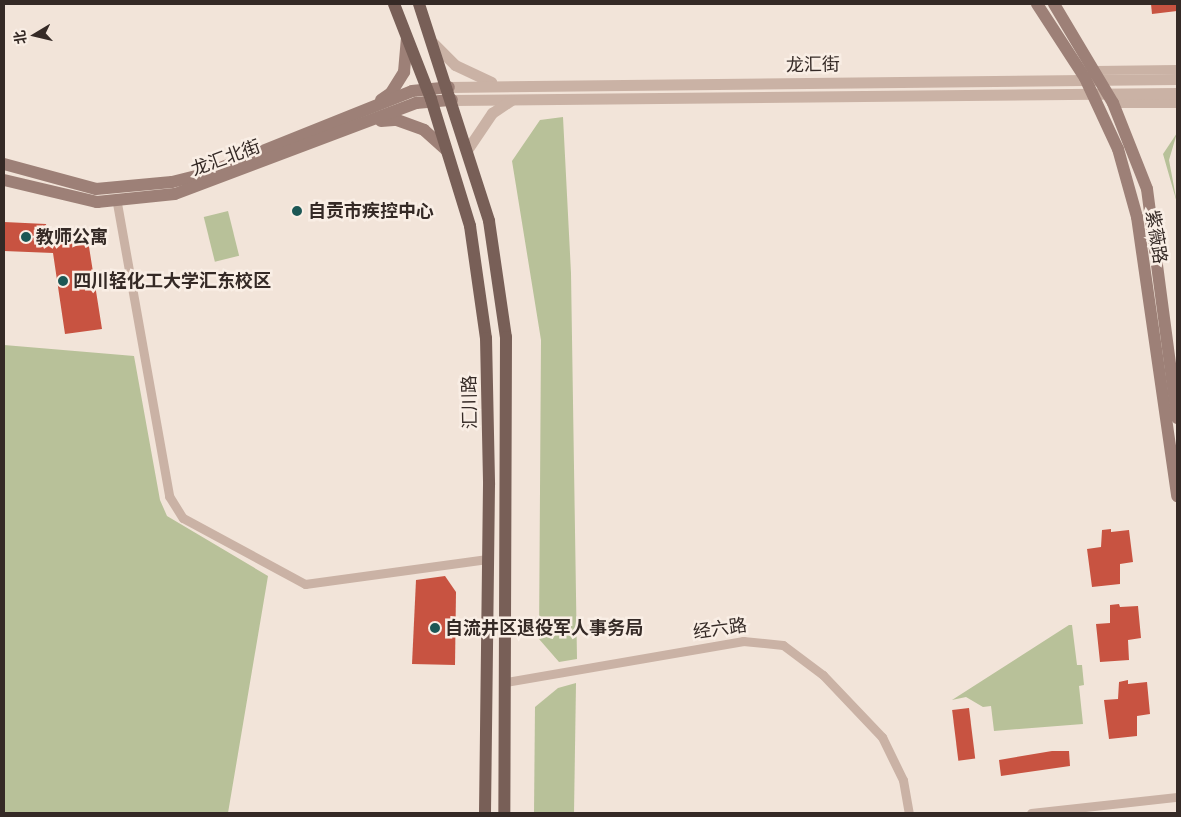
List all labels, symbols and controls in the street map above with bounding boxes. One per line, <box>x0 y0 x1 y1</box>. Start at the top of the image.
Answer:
north arrow <box>10 10 60 60</box>
text: 北 <box>10 29 30 46</box>
street label: 龙汇街 <box>786 54 840 76</box>
street label: 龙汇北街 <box>188 136 264 180</box>
place label: 自贡市疾控中心 <box>308 200 434 222</box>
marker: 自贡市疾控中心 <box>290 204 304 218</box>
street label: 紫薇路 <box>1141 209 1171 265</box>
place label: 教师公寓 <box>36 226 108 248</box>
marker: 教师公寓 <box>20 231 32 243</box>
place label: 四川轻化工大学汇东校区 <box>73 270 271 292</box>
marker: 四川轻化工大学汇东校区 <box>57 275 69 287</box>
street label: 汇川路 <box>459 375 481 429</box>
street label: 经六路 <box>692 615 748 643</box>
place label: 自流井区退役军人事务局 <box>445 617 643 639</box>
marker: 自流井区退役军人事务局 <box>429 622 441 634</box>

